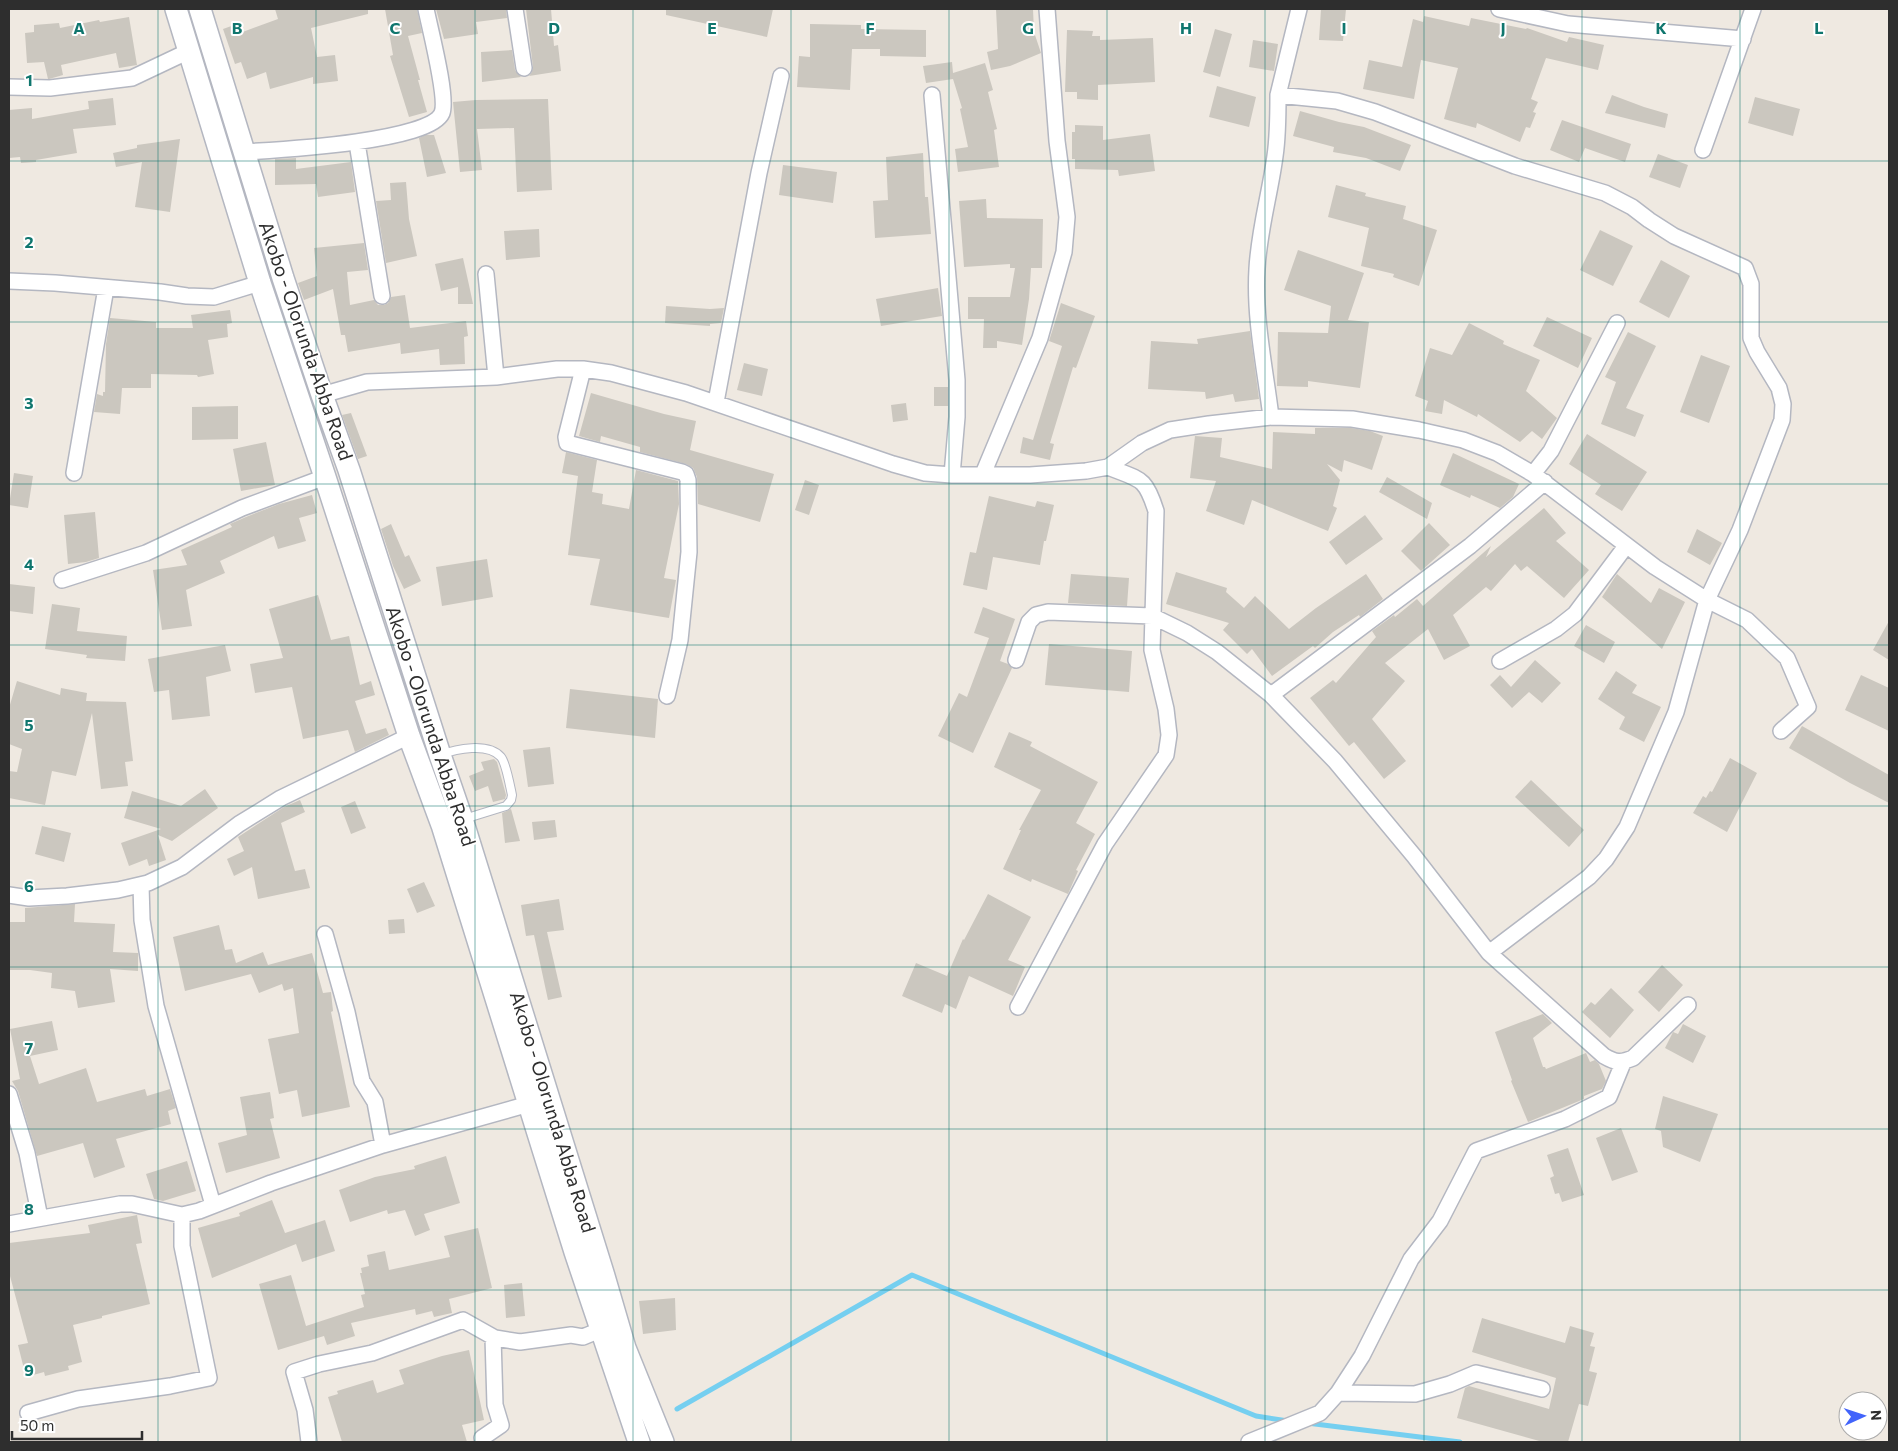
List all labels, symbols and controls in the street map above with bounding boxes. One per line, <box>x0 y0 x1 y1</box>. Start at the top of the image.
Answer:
text: A <box>73 18 85 37</box>
text: B <box>232 18 243 37</box>
text: C <box>390 18 401 37</box>
text: D <box>548 18 560 37</box>
text: E <box>707 18 717 37</box>
text: F <box>865 18 875 37</box>
text: G <box>1022 18 1034 37</box>
text: H <box>1180 18 1192 37</box>
text: I <box>1341 18 1347 37</box>
text: J <box>1500 18 1506 37</box>
text: K <box>1655 18 1667 37</box>
text: L <box>1814 18 1824 37</box>
text: 1 <box>25 70 33 89</box>
street label: Akobo - Olorunda Abba Road <box>255 218 358 463</box>
text: 2 <box>24 232 34 251</box>
text: 3 <box>24 393 34 412</box>
text: 4 <box>24 554 34 573</box>
street label: Akobo - Olorunda Abba Road <box>382 603 481 849</box>
text: 5 <box>24 715 34 734</box>
text: 6 <box>24 876 34 895</box>
street label: Akobo - Olorunda Abba Road <box>506 988 601 1235</box>
text: 7 <box>25 1038 34 1057</box>
text: 8 <box>24 1199 34 1218</box>
text: 9 <box>24 1360 34 1379</box>
north arrow <box>1838 1391 1888 1441</box>
scale bar <box>12 1408 142 1440</box>
text: N <box>1868 1410 1885 1421</box>
text: 50 m <box>20 1416 54 1434</box>

